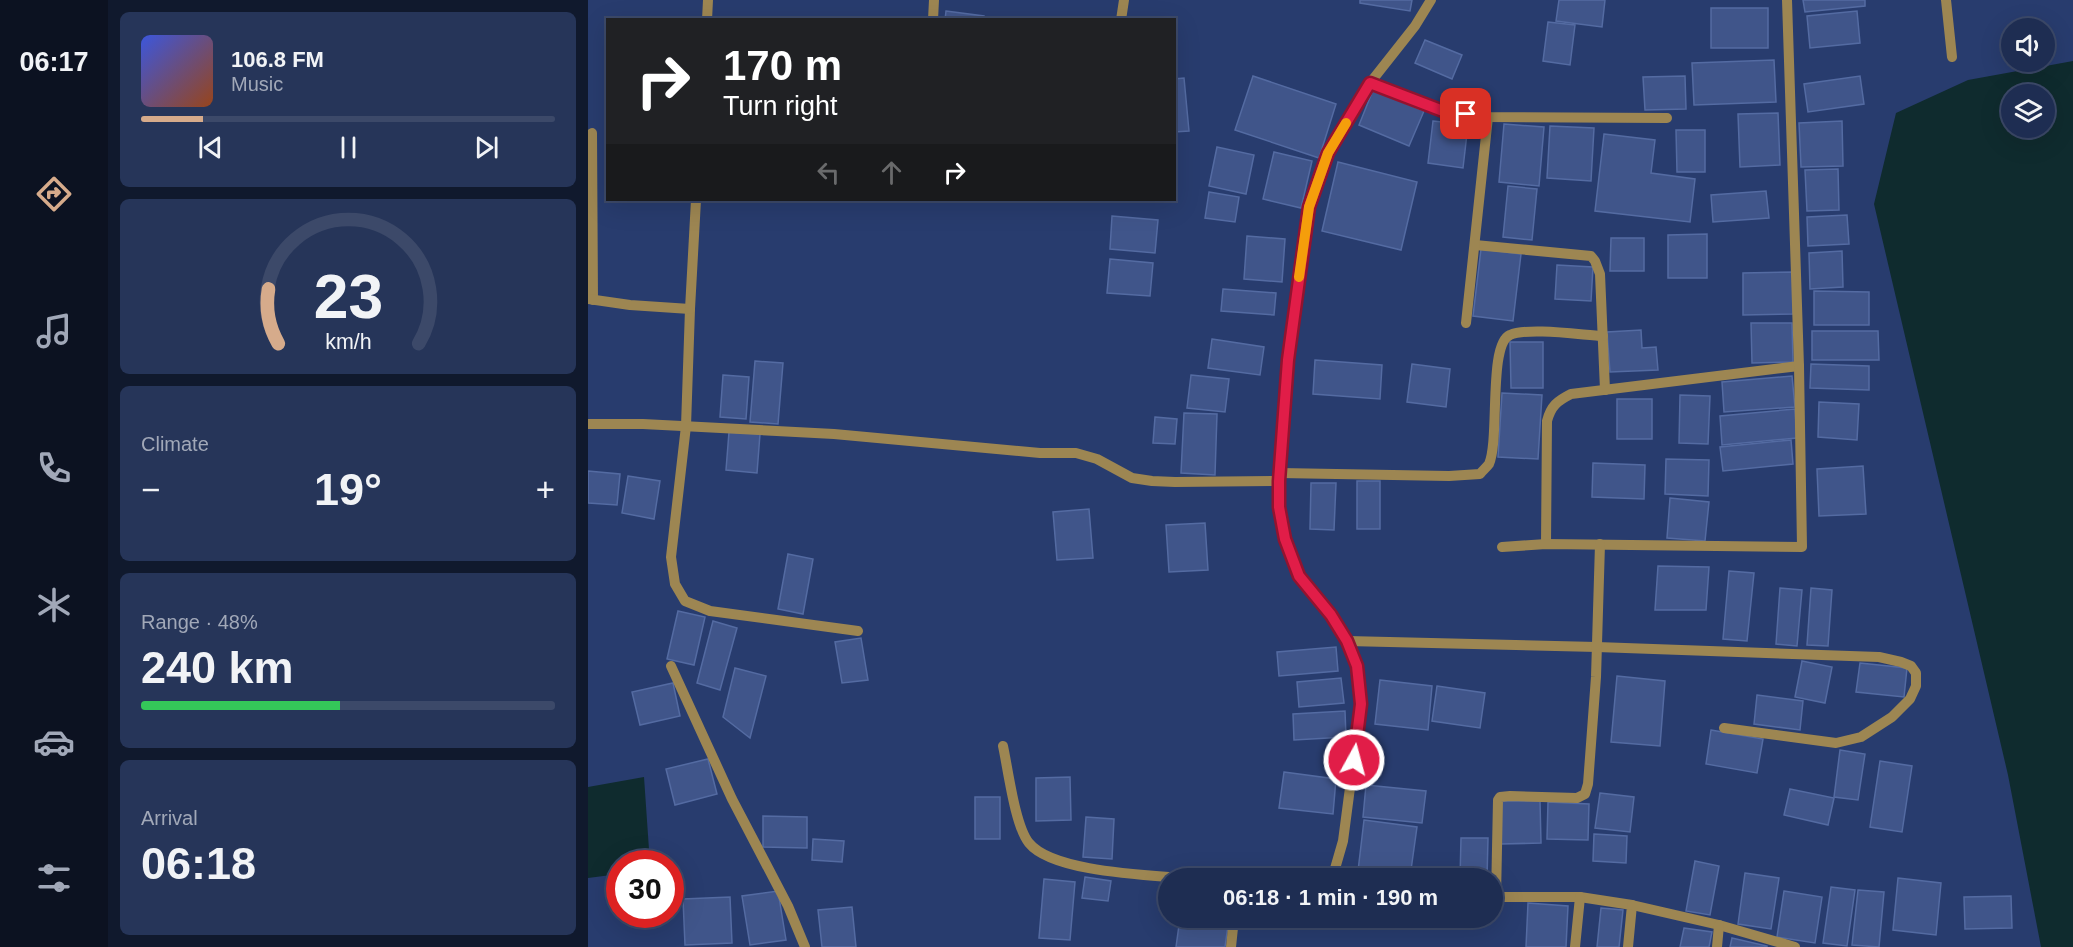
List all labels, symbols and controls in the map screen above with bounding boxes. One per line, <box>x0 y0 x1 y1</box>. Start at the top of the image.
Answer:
map controls <box>2001 18 2055 138</box>
button: sound <box>2001 18 2055 72</box>
icon: right <box>624 42 702 120</box>
text: 170 m <box>723 42 842 89</box>
text: 06:17 <box>19 47 89 77</box>
text: 106.8 FM <box>231 47 324 72</box>
text: Music <box>231 73 283 95</box>
button: layers <box>2001 84 2055 138</box>
pin <box>1440 88 1491 139</box>
text: Turn right <box>723 91 838 121</box>
icon: arrive <box>1449 97 1482 130</box>
icon: previous <box>194 131 227 164</box>
icon: pause <box>332 131 365 164</box>
icon: next <box>470 131 503 164</box>
icon: left <box>812 156 845 189</box>
icon: ahead <box>875 156 908 189</box>
icon: right <box>938 156 971 189</box>
icon: directions <box>33 173 75 215</box>
text: 23 <box>313 262 383 331</box>
icon: music <box>33 310 75 352</box>
text: km/h <box>325 330 371 354</box>
text: Climate <box>141 433 209 455</box>
icon: phone <box>33 447 75 489</box>
text: 19° <box>314 464 382 515</box>
text: − <box>141 471 160 508</box>
text: + <box>536 471 555 508</box>
icon: climate <box>33 584 75 626</box>
text: Range · 48% <box>141 611 258 633</box>
text: 240 km <box>141 642 294 693</box>
icon: car <box>33 721 75 763</box>
position arrow <box>1322 728 1386 792</box>
text: Arrival <box>141 807 198 829</box>
text: 06:18 <box>141 838 256 889</box>
speed limit sign: 30 <box>606 850 684 928</box>
icon: filters <box>33 857 75 899</box>
text: 06:18 · 1 min · 190 m <box>1223 885 1438 910</box>

